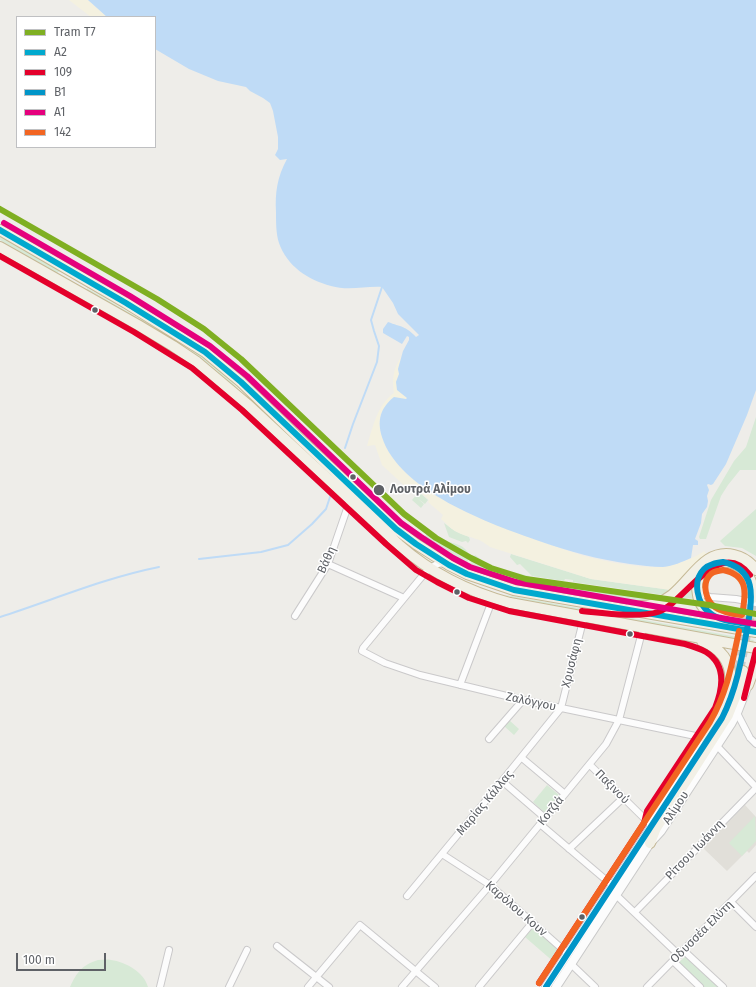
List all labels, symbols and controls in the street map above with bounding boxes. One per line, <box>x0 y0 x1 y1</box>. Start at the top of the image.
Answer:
legend <box>16 16 156 148</box>
text: Tram Τ7 <box>54 25 96 39</box>
text: Α2 <box>54 45 67 59</box>
text: 109 <box>54 65 72 79</box>
text: Β1 <box>54 85 66 99</box>
text: Α1 <box>54 105 65 119</box>
text: 142 <box>54 125 71 139</box>
unlabelled marker <box>90 305 100 315</box>
unlabelled marker <box>348 472 358 482</box>
marker: Λουτρά Αλίμου <box>372 483 386 497</box>
place label: Λουτρά Αλίμου <box>390 483 471 497</box>
street label: Βάθη <box>315 544 339 576</box>
unlabelled marker <box>452 587 462 597</box>
unlabelled marker <box>625 629 635 639</box>
street label: Χρυσάφη <box>559 637 585 689</box>
street label: Ζαλόγγου <box>504 690 558 714</box>
street label: Μαρίας Κάλλας <box>454 767 516 839</box>
street label: Παξινού <box>592 767 632 807</box>
street label: Αλίμου <box>660 789 692 827</box>
street label: Κοτζιά <box>535 793 567 829</box>
street label: Ρίτσου Ιωάννη <box>663 817 727 883</box>
street label: Καρόλου Κουν <box>482 878 550 940</box>
street label: Οδυσσέα Ελύτη <box>667 897 737 967</box>
unlabelled marker <box>577 912 587 922</box>
scale bar <box>18 945 108 971</box>
text: 100 m <box>23 953 55 967</box>

